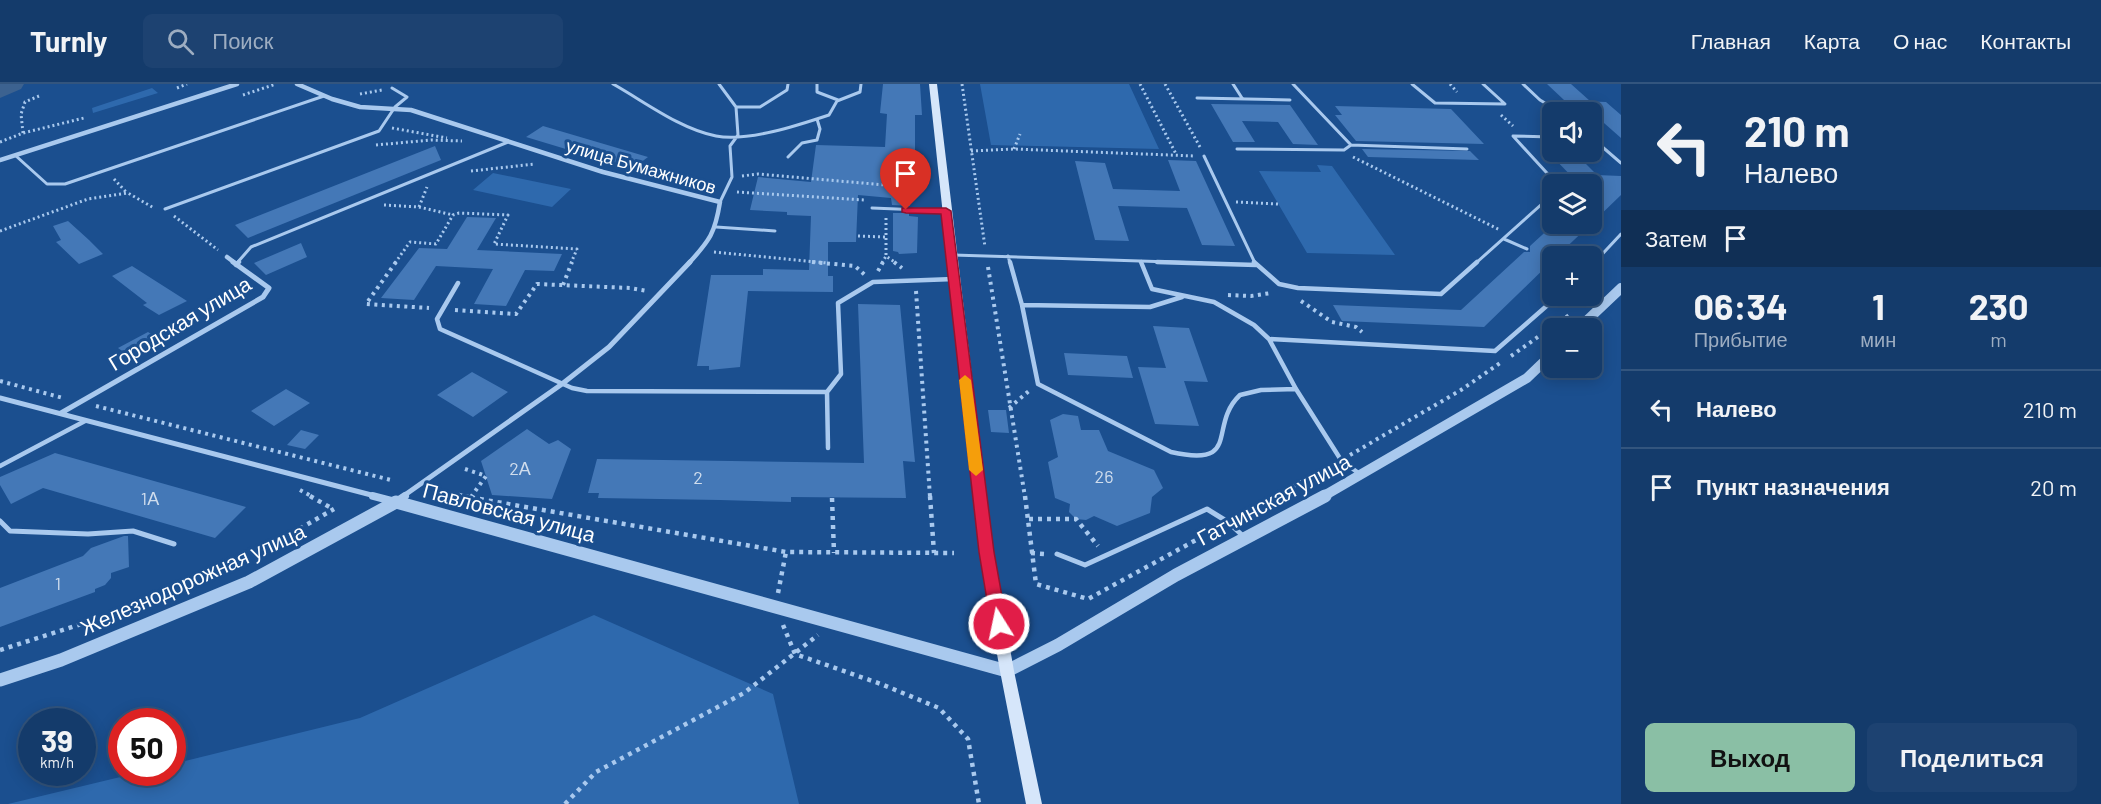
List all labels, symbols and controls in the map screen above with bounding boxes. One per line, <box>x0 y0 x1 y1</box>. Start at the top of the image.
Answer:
search box <box>143 14 563 68</box>
text: Turnly <box>30 24 107 58</box>
icon: search <box>164 25 197 58</box>
text: Поиск <box>212 27 273 53</box>
text: Главная <box>1691 28 1771 53</box>
text: Карта <box>1804 28 1860 53</box>
text: О нас <box>1893 28 1947 53</box>
text: Контакты <box>1980 28 2071 53</box>
map controls <box>1542 102 1602 378</box>
button: sound <box>1542 102 1602 162</box>
text: 210 m <box>1744 105 1850 155</box>
icon: left <box>1645 108 1723 186</box>
street label: улица Бумажников <box>564 134 719 198</box>
pin <box>880 148 931 210</box>
text: Налево <box>1744 156 1838 188</box>
icon: arrive <box>889 157 922 190</box>
button: layers <box>1542 174 1602 234</box>
icon: arrive <box>1719 222 1752 255</box>
text: Затем <box>1645 225 1707 251</box>
button: + <box>1542 246 1602 306</box>
street label: Городская улица <box>103 270 255 375</box>
text: 06:34 <box>1694 284 1788 327</box>
text: 1 <box>1872 284 1885 327</box>
text: 230 <box>1969 284 2028 327</box>
button: − <box>1542 318 1602 378</box>
text: Прибытие <box>1694 327 1788 351</box>
text: мин <box>1860 327 1896 351</box>
text: m <box>1990 327 2007 351</box>
icon: left <box>1645 393 1678 426</box>
text: Налево <box>1696 395 1777 421</box>
text: 210 m <box>2023 396 2077 422</box>
street label: Гатчинская улица <box>1192 447 1355 550</box>
house number: 2А <box>509 457 531 479</box>
house number: 26 <box>1095 465 1113 487</box>
house number: 2 <box>693 466 703 488</box>
icon: arrive <box>1645 471 1678 504</box>
text: Пункт назначения <box>1696 473 1890 499</box>
text: 20 m <box>2030 474 2077 500</box>
street label: Павловская улица <box>420 476 599 547</box>
house number: 1А <box>141 487 159 509</box>
street label: Железнодорожная улица <box>76 518 309 640</box>
house number: 1 <box>55 572 61 594</box>
position arrow <box>967 592 1031 656</box>
speed limit sign: 50 <box>108 708 186 786</box>
text: 39 <box>41 722 73 758</box>
button: Выход <box>1645 723 1855 792</box>
button: Поделиться <box>1867 723 2077 792</box>
text: km/h <box>40 753 74 771</box>

